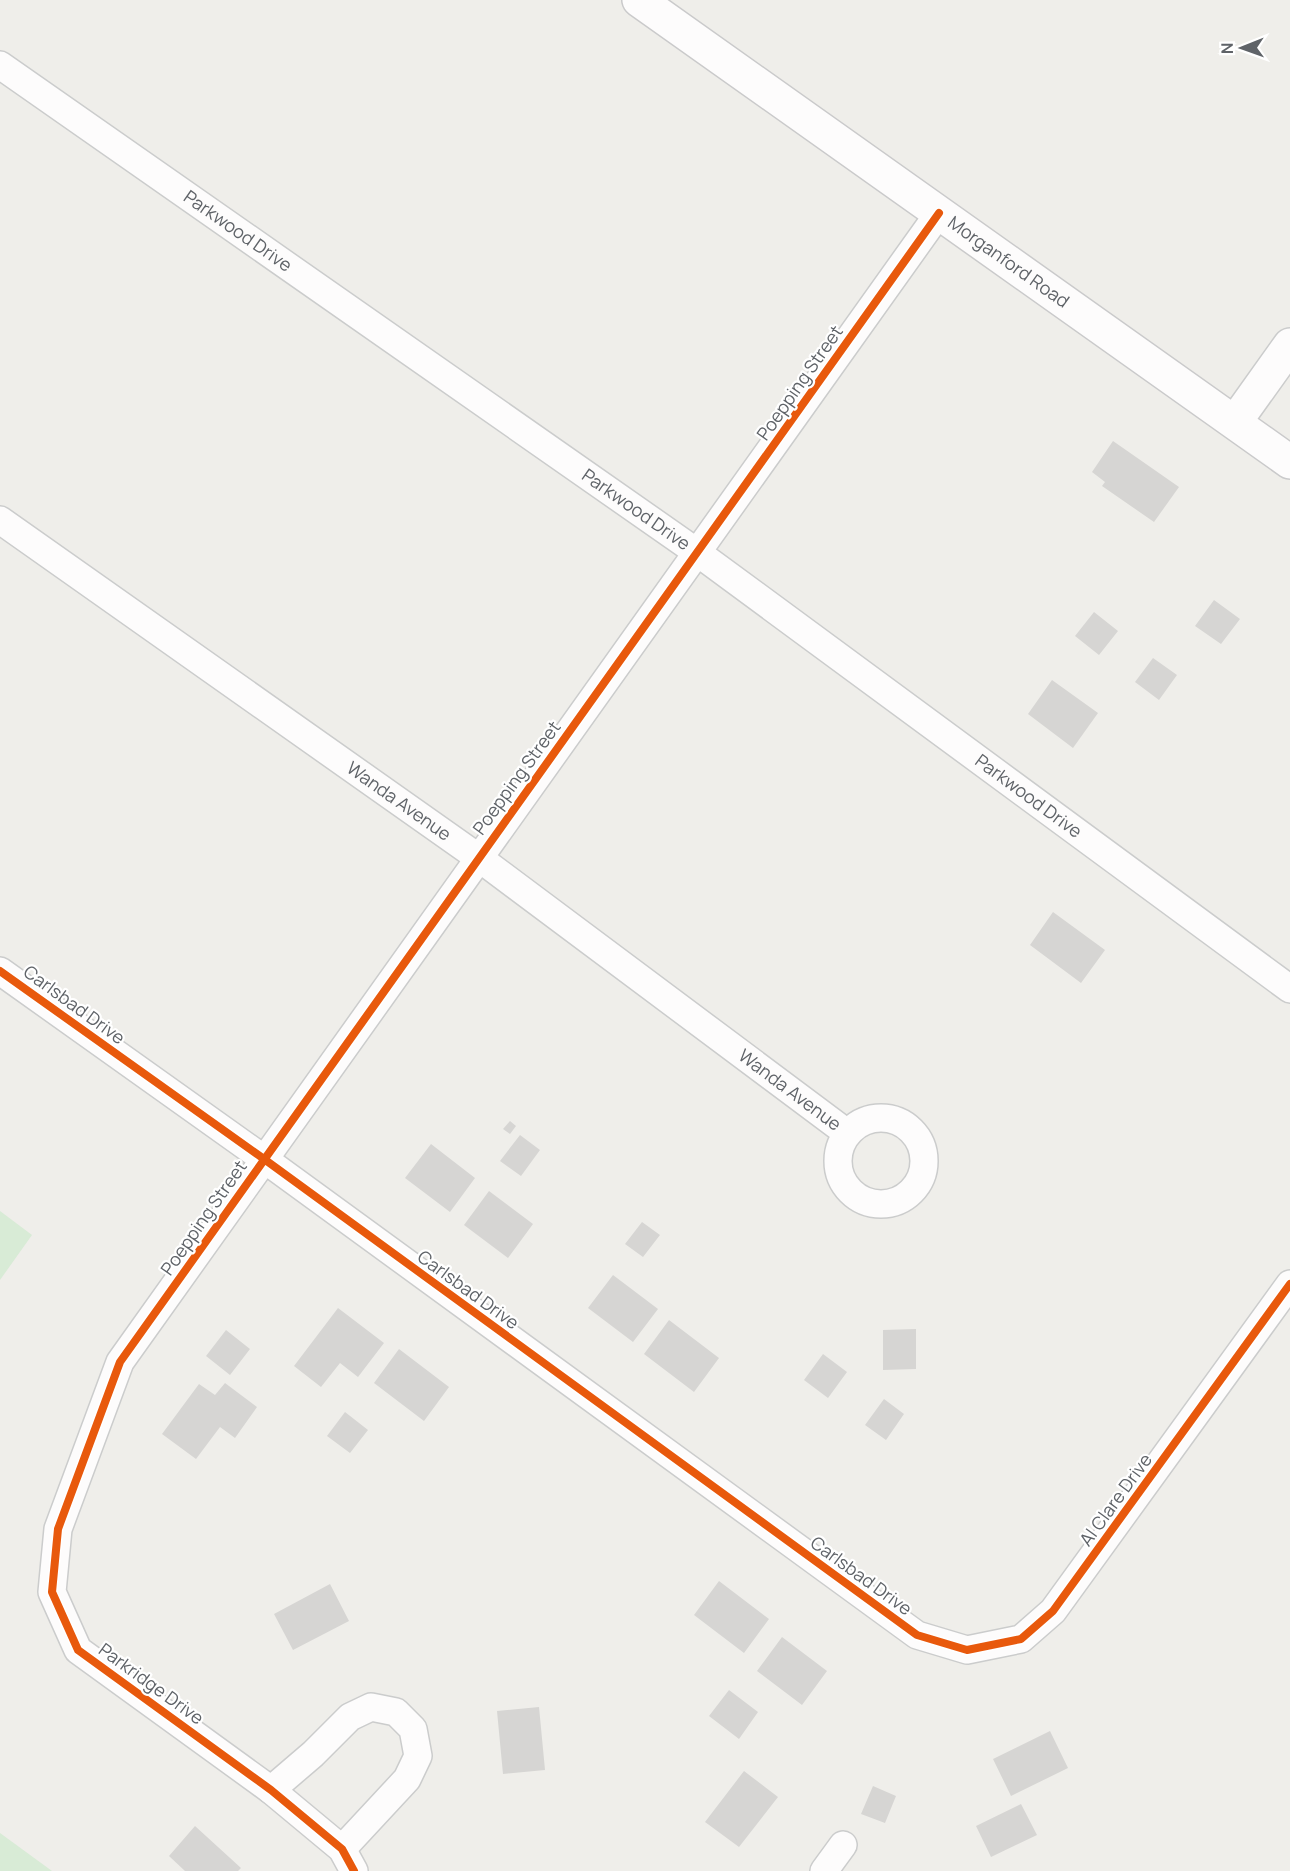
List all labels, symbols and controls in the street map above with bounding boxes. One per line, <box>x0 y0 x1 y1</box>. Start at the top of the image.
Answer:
north arrow <box>1212 18 1272 78</box>
text: N <box>1216 42 1238 54</box>
street label: Parkwood Drive <box>179 184 297 277</box>
street label: Morganford Road <box>944 210 1074 313</box>
street label: Poepping Street <box>751 320 848 445</box>
street label: Parkwood Drive <box>578 463 696 555</box>
street label: Poepping Street <box>467 716 566 839</box>
street label: Parkwood Drive <box>971 748 1087 843</box>
street label: Wanda Avenue <box>342 755 456 846</box>
street label: Carlsbad Drive <box>19 959 130 1049</box>
street label: Wanda Avenue <box>734 1043 847 1136</box>
street label: Poepping Street <box>155 1155 252 1280</box>
street label: Carlsbad Drive <box>413 1244 524 1334</box>
street label: Al Clare Drive <box>1074 1448 1157 1550</box>
street label: Carlsbad Drive <box>806 1530 917 1620</box>
street label: Parkridge Drive <box>94 1637 209 1729</box>

